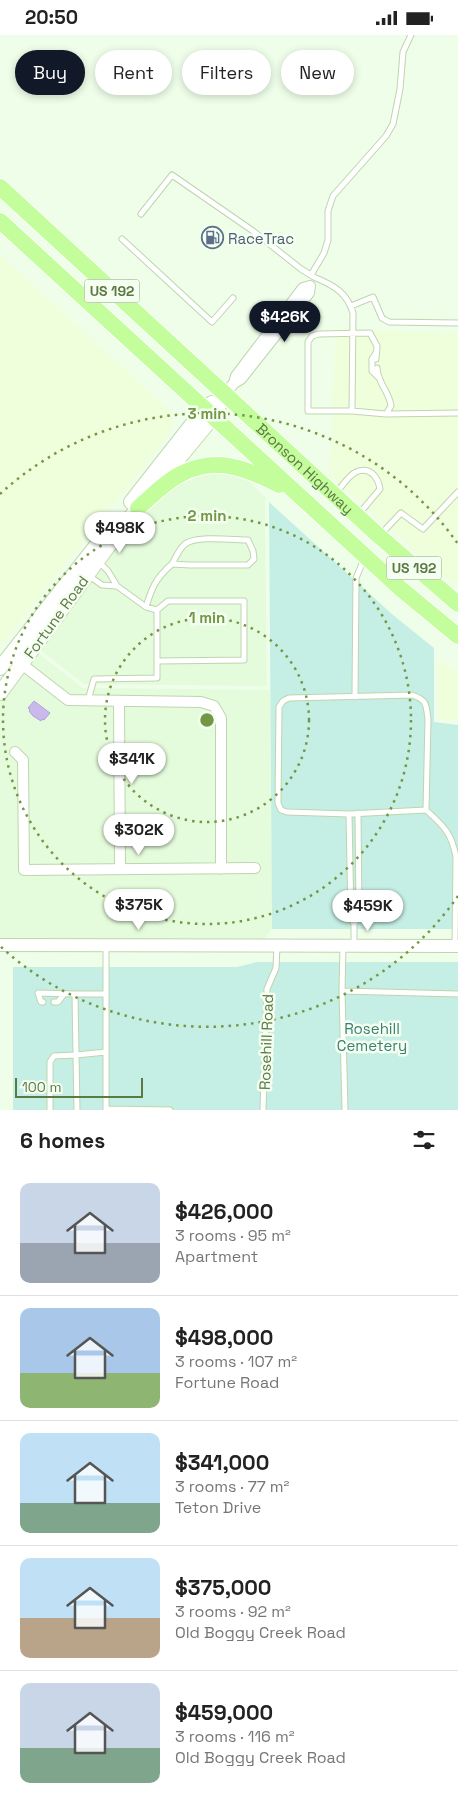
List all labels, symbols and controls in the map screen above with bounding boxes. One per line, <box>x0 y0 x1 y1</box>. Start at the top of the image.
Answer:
text: 20:50 <box>25 5 78 30</box>
chip: Buy <box>15 50 85 95</box>
chip: Rent <box>95 50 172 95</box>
chip: Filters <box>182 50 271 95</box>
chip: New <box>281 50 354 95</box>
fuel station icon: RaceTrac <box>200 226 224 250</box>
place label: RaceTrac <box>228 229 294 248</box>
road number: US 192 <box>84 280 140 303</box>
pin: $426K <box>250 301 320 343</box>
text: $426K <box>260 306 310 327</box>
text: 3 min <box>188 404 226 423</box>
street label: Bronson Highway <box>253 419 358 518</box>
text: 2 min <box>188 506 226 525</box>
pin: $498K <box>85 511 155 554</box>
text: $498K <box>95 517 145 538</box>
road number: US 192 <box>386 557 442 579</box>
street label: Fortune Road <box>20 572 92 662</box>
text: 1 min <box>189 608 225 627</box>
centre of rings <box>198 711 216 729</box>
pin: $341K <box>97 743 167 785</box>
text: $341K <box>109 748 155 769</box>
pin: $302K <box>104 813 174 856</box>
text: $302K <box>114 819 164 840</box>
pin: $375K <box>104 889 174 931</box>
pin: $459K <box>333 889 403 932</box>
text: $375K <box>115 894 163 915</box>
text: $459K <box>343 895 393 916</box>
street label: Rosehill Road <box>255 993 277 1091</box>
park label: Rosehill Cemetery <box>337 1019 407 1055</box>
scale bar <box>15 1075 142 1098</box>
text: 100 m <box>22 1078 61 1096</box>
icon: filters <box>410 1126 438 1154</box>
text: 6 homes <box>20 1127 105 1154</box>
text: $426,000 <box>175 1198 273 1225</box>
icon: home <box>60 1203 120 1263</box>
text: 3 rooms · 95 m² <box>175 1225 291 1246</box>
text: Apartment <box>175 1246 258 1267</box>
text: $498,000 <box>175 1324 273 1351</box>
icon: home <box>60 1328 120 1388</box>
text: 3 rooms · 107 m² <box>175 1351 297 1372</box>
text: Fortune Road <box>175 1372 279 1393</box>
text: $341,000 <box>175 1449 269 1476</box>
icon: home <box>60 1453 120 1513</box>
text: 3 rooms · 77 m² <box>175 1476 289 1497</box>
text: Teton Drive <box>175 1497 261 1518</box>
text: $375,000 <box>175 1574 271 1601</box>
icon: home <box>60 1578 120 1638</box>
text: 3 rooms · 92 m² <box>175 1601 291 1622</box>
text: Old Boggy Creek Road <box>175 1622 346 1643</box>
text: $459,000 <box>175 1699 273 1726</box>
icon: home <box>60 1703 120 1763</box>
text: 3 rooms · 116 m² <box>175 1726 295 1747</box>
text: Old Boggy Creek Road <box>175 1747 346 1768</box>

